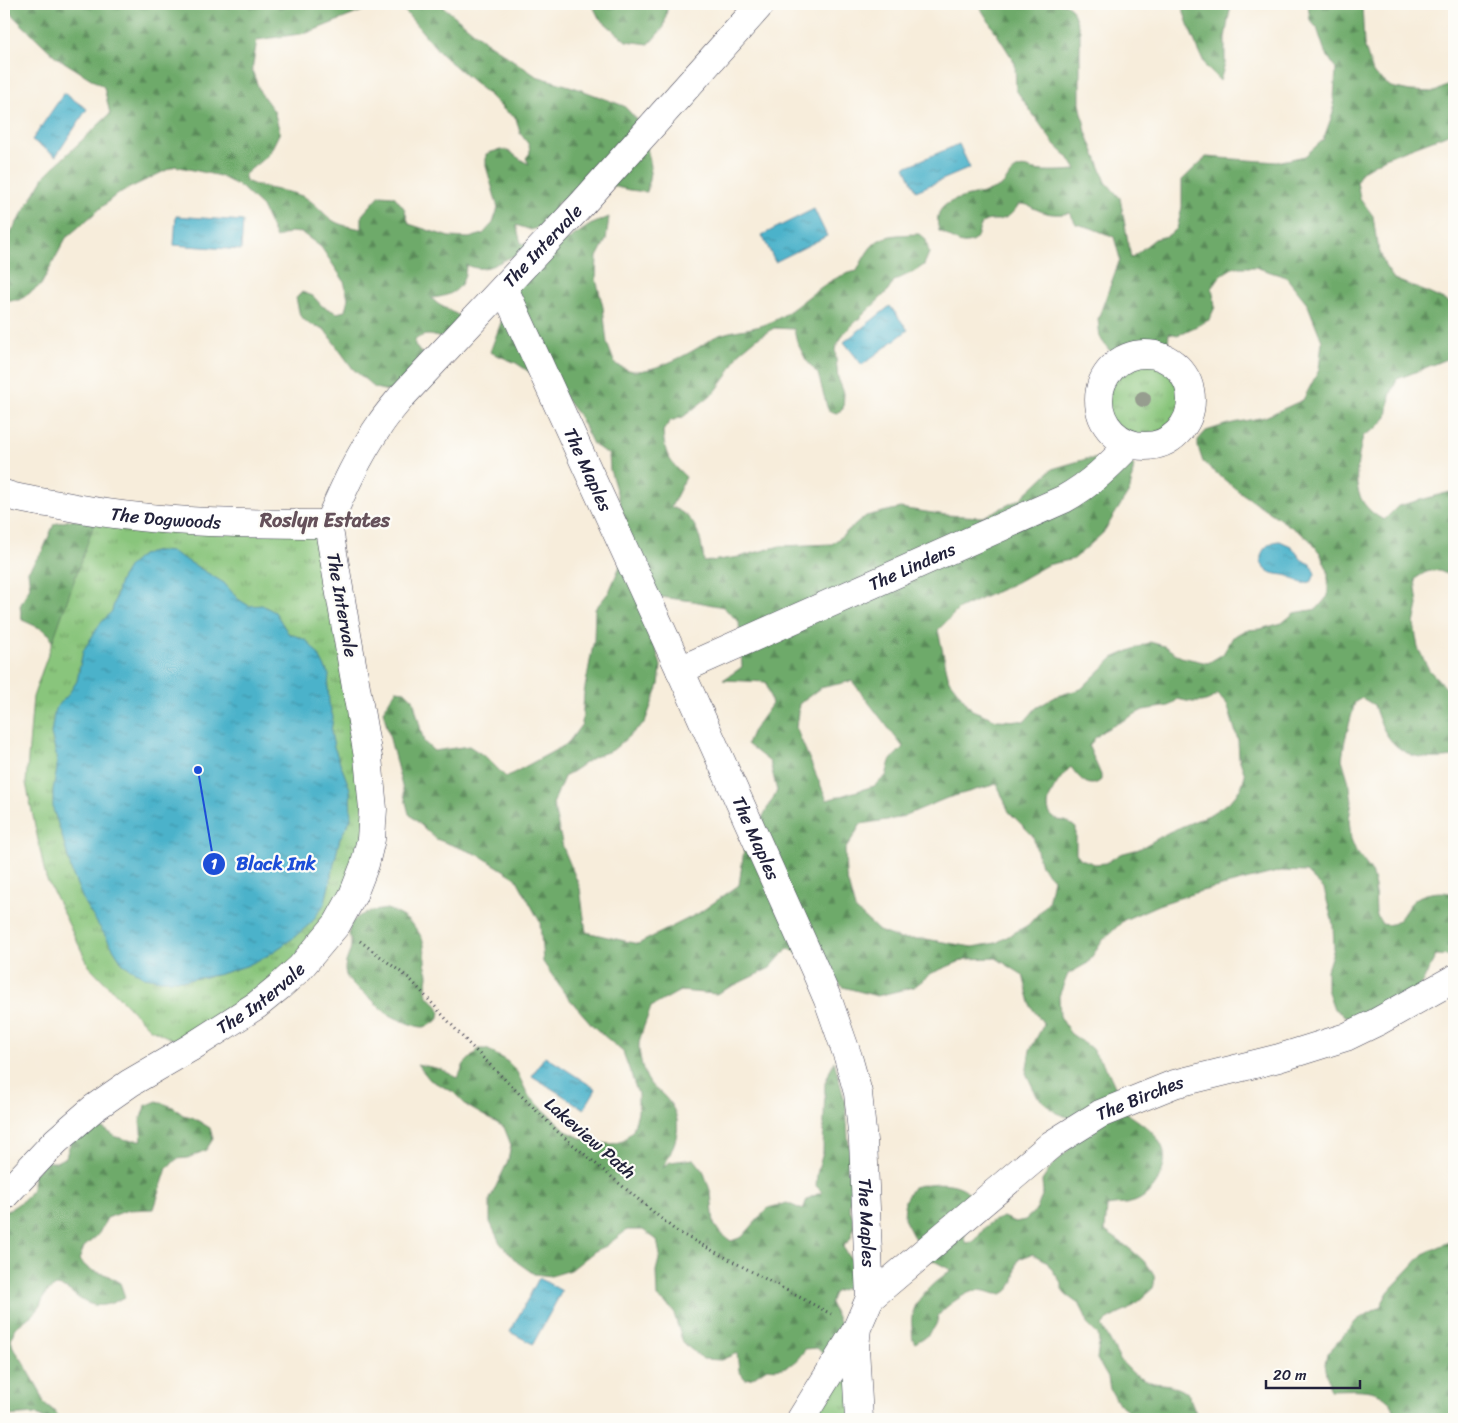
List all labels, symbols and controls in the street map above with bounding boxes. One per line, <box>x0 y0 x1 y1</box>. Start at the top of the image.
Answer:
street label: The Intervale <box>495 196 591 296</box>
street label: The Maples <box>554 422 621 518</box>
street label: The Dogwoods <box>109 498 222 539</box>
district label: Roslyn Estates <box>259 503 391 538</box>
street label: The Lindens <box>863 533 961 600</box>
street label: The Intervale <box>317 550 367 660</box>
street label: The Maples <box>723 791 789 886</box>
callout: Black Ink <box>202 847 326 881</box>
text: Black Ink <box>236 847 317 880</box>
text: 1 <box>211 851 218 877</box>
street label: The Intervale <box>210 954 313 1043</box>
street label: The Birches <box>1091 1066 1188 1130</box>
street label: Lakeview Path <box>537 1089 643 1187</box>
street label: The Maples <box>849 1177 885 1269</box>
scale bar <box>1266 1358 1359 1390</box>
text: 20 m <box>1273 1362 1307 1388</box>

